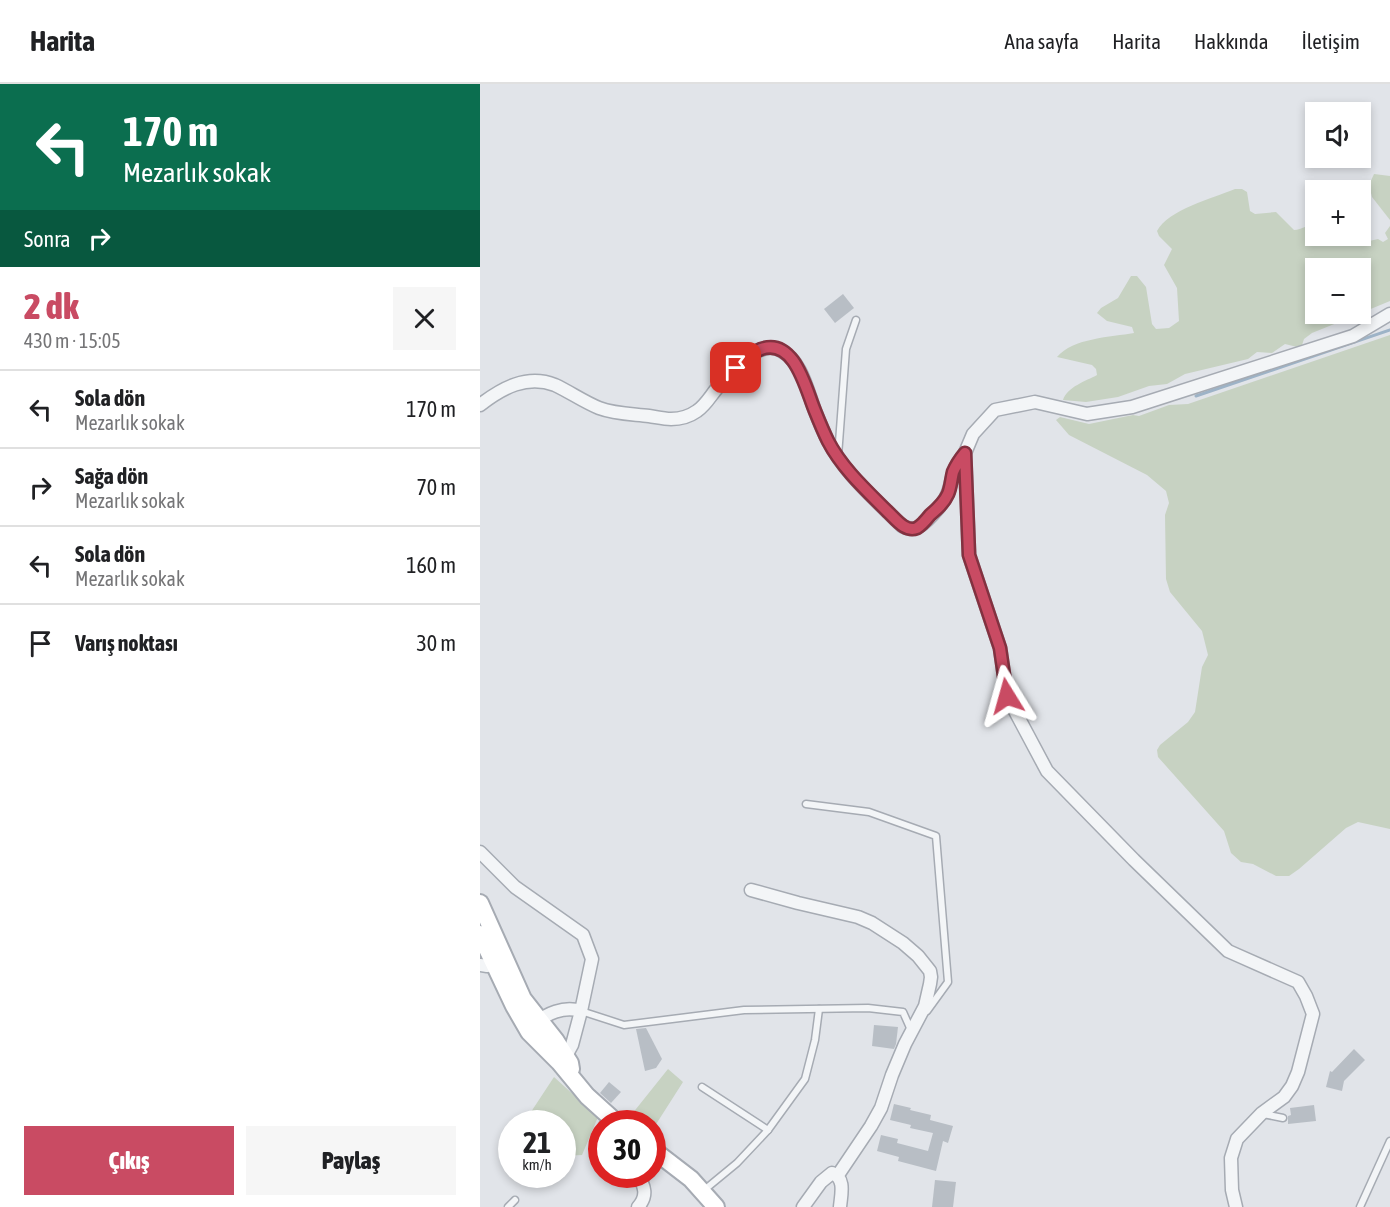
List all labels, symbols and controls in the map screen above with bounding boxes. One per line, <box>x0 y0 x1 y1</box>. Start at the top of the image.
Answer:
text: Harita <box>30 25 95 57</box>
text: Ana sayfa <box>1005 29 1079 53</box>
text: Harita <box>1112 29 1161 53</box>
text: Hakkında <box>1194 29 1269 53</box>
text: İletişim <box>1302 29 1360 53</box>
map controls <box>1305 102 1371 324</box>
button: sound <box>1305 102 1371 168</box>
text: 170 m <box>123 107 218 155</box>
icon: left <box>24 108 102 186</box>
text: Mezarlık sokak <box>123 157 271 188</box>
button: + <box>1305 180 1371 246</box>
icon: right <box>83 222 116 255</box>
text: Sonra <box>24 226 71 252</box>
button: − <box>1305 258 1371 324</box>
text: 2 dk <box>24 285 79 327</box>
button: close <box>393 287 456 350</box>
text: 430 m · 15:05 <box>24 329 121 352</box>
pin <box>710 342 761 393</box>
icon: arrive <box>719 351 752 384</box>
text: Sola dön <box>75 385 145 411</box>
icon: left <box>24 393 57 426</box>
text: 170 m <box>406 396 456 422</box>
text: Mezarlık sokak <box>75 411 185 434</box>
text: Sağa dön <box>75 463 148 489</box>
icon: right <box>24 471 57 504</box>
text: 70 m <box>416 474 456 500</box>
text: Mezarlık sokak <box>75 489 185 512</box>
text: Sola dön <box>75 541 145 567</box>
icon: left <box>24 549 57 582</box>
text: 160 m <box>406 552 456 578</box>
text: Mezarlık sokak <box>75 567 185 590</box>
icon: arrive <box>24 627 57 660</box>
text: Varış noktası <box>75 630 178 656</box>
text: 30 m <box>416 630 456 656</box>
position arrow <box>975 664 1039 728</box>
speed limit sign: 30 <box>588 1110 666 1188</box>
text: 21 <box>523 1125 551 1159</box>
button: Çıkış <box>24 1126 234 1195</box>
button: Paylaş <box>246 1126 456 1195</box>
text: km/h <box>522 1156 552 1173</box>

